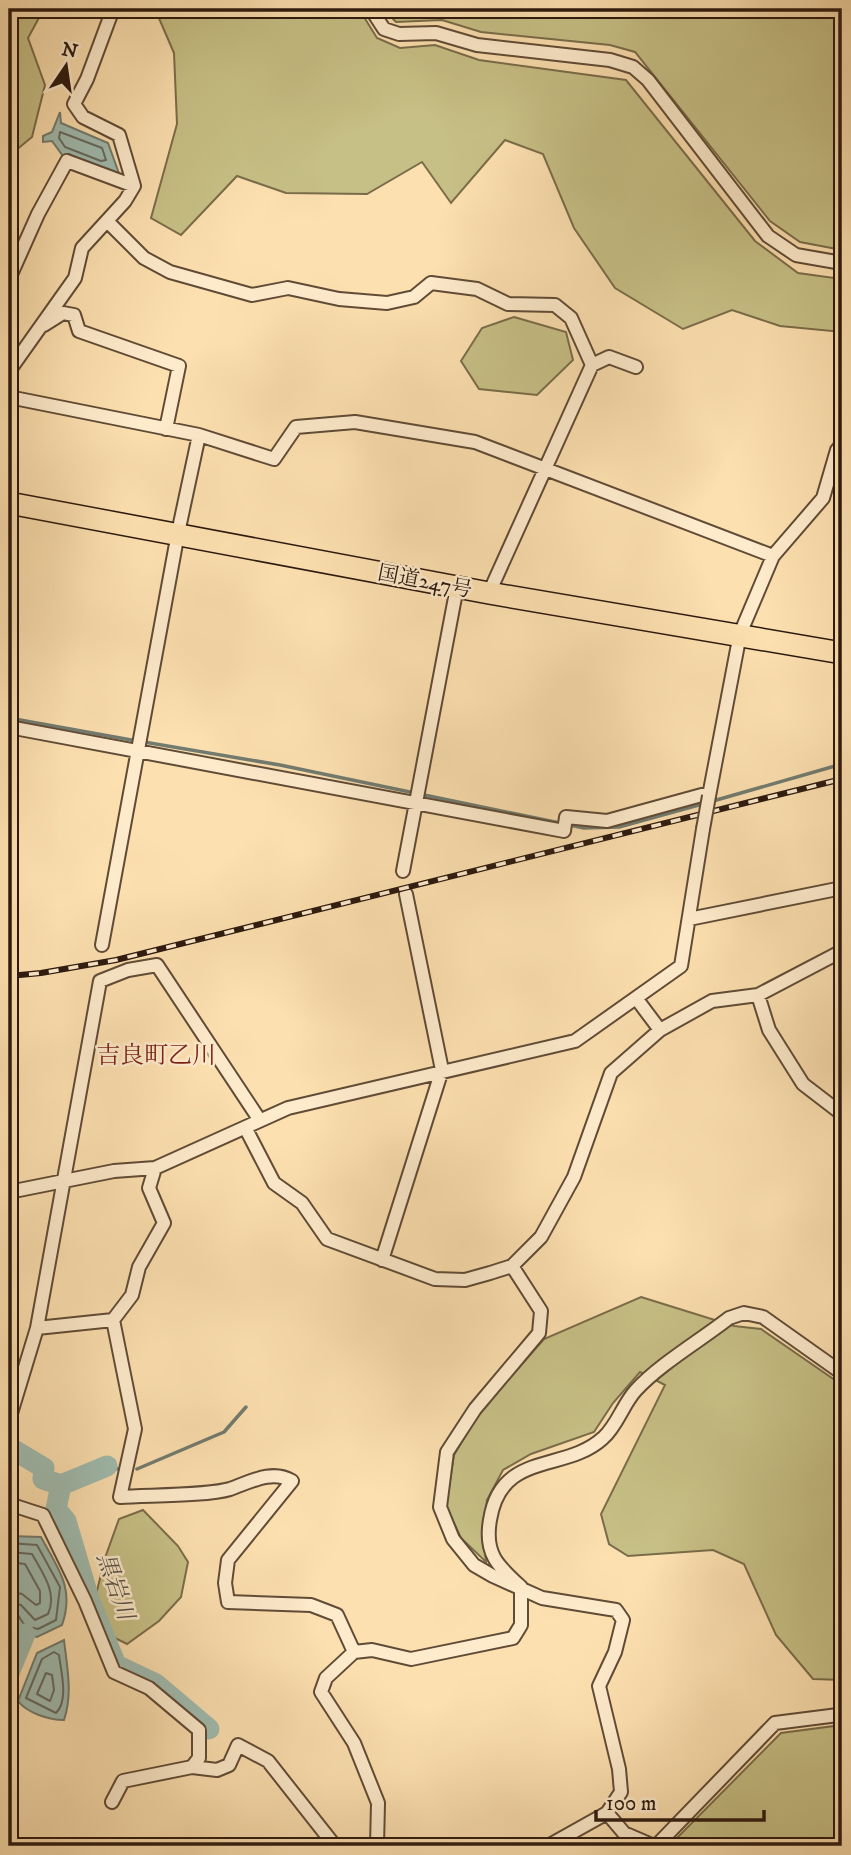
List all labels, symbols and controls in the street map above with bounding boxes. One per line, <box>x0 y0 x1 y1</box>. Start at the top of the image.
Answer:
north arrow <box>32 32 102 102</box>
text: N <box>59 38 80 64</box>
street label: 国道247号 <box>375 560 474 604</box>
district label: 吉良町乙川 <box>96 1041 216 1071</box>
water label: 黒岩川 <box>90 1549 141 1627</box>
scale bar <box>596 1778 764 1822</box>
text: 100 m <box>606 1791 657 1817</box>

